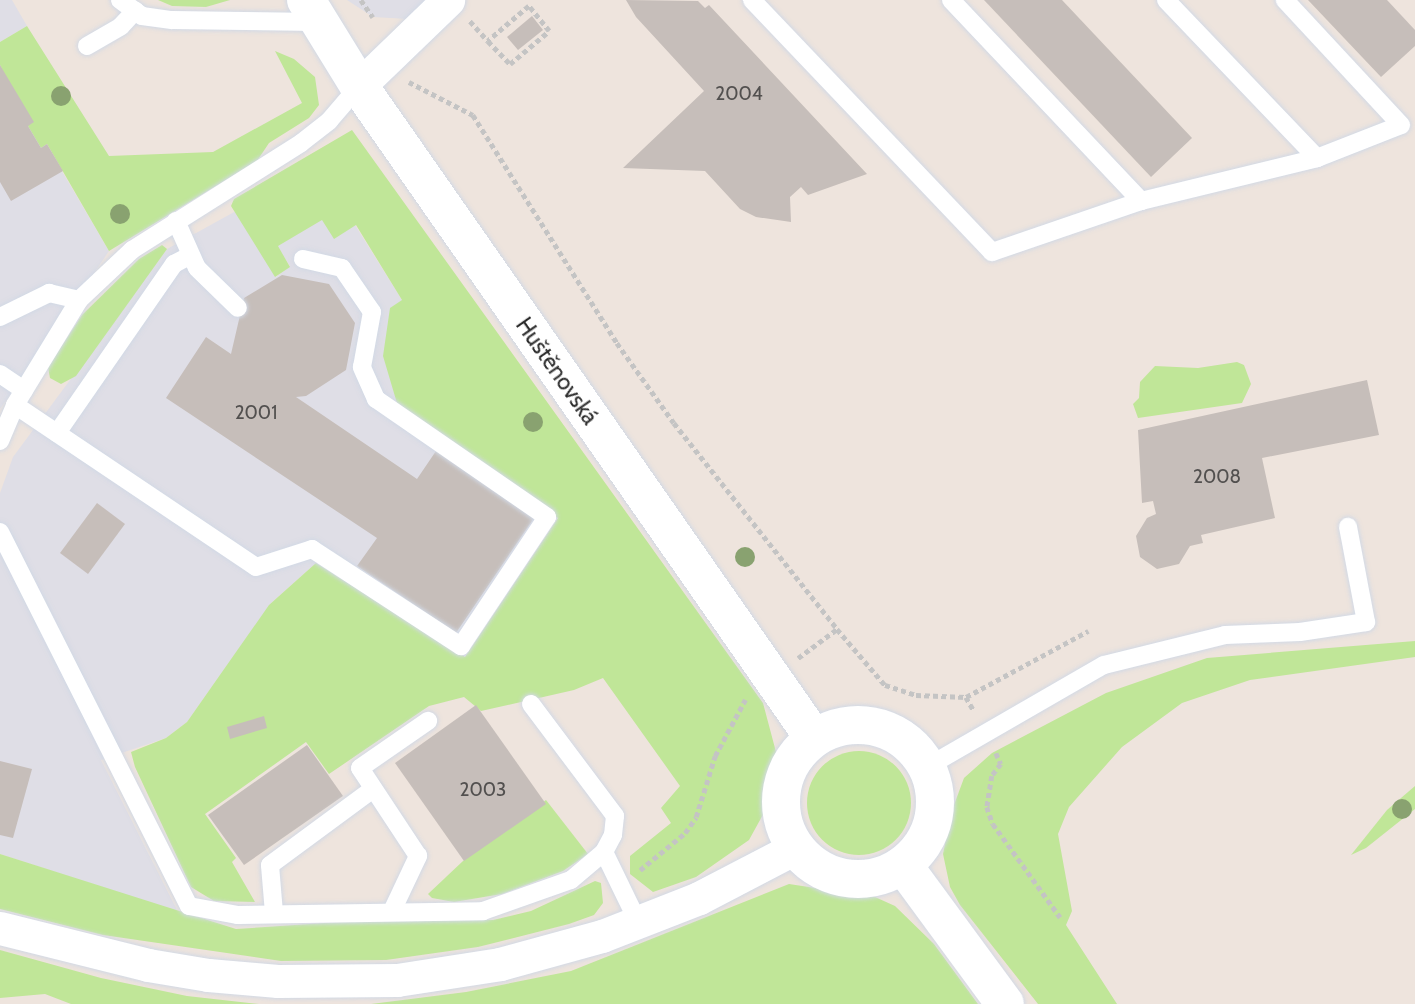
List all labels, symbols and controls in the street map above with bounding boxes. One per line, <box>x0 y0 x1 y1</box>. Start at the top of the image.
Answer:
house number: 2004 <box>715 83 763 105</box>
street label: Huštěnovská <box>510 312 604 430</box>
house number: 2001 <box>235 402 277 424</box>
house number: 2008 <box>1193 466 1241 488</box>
house number: 2003 <box>460 779 506 801</box>

